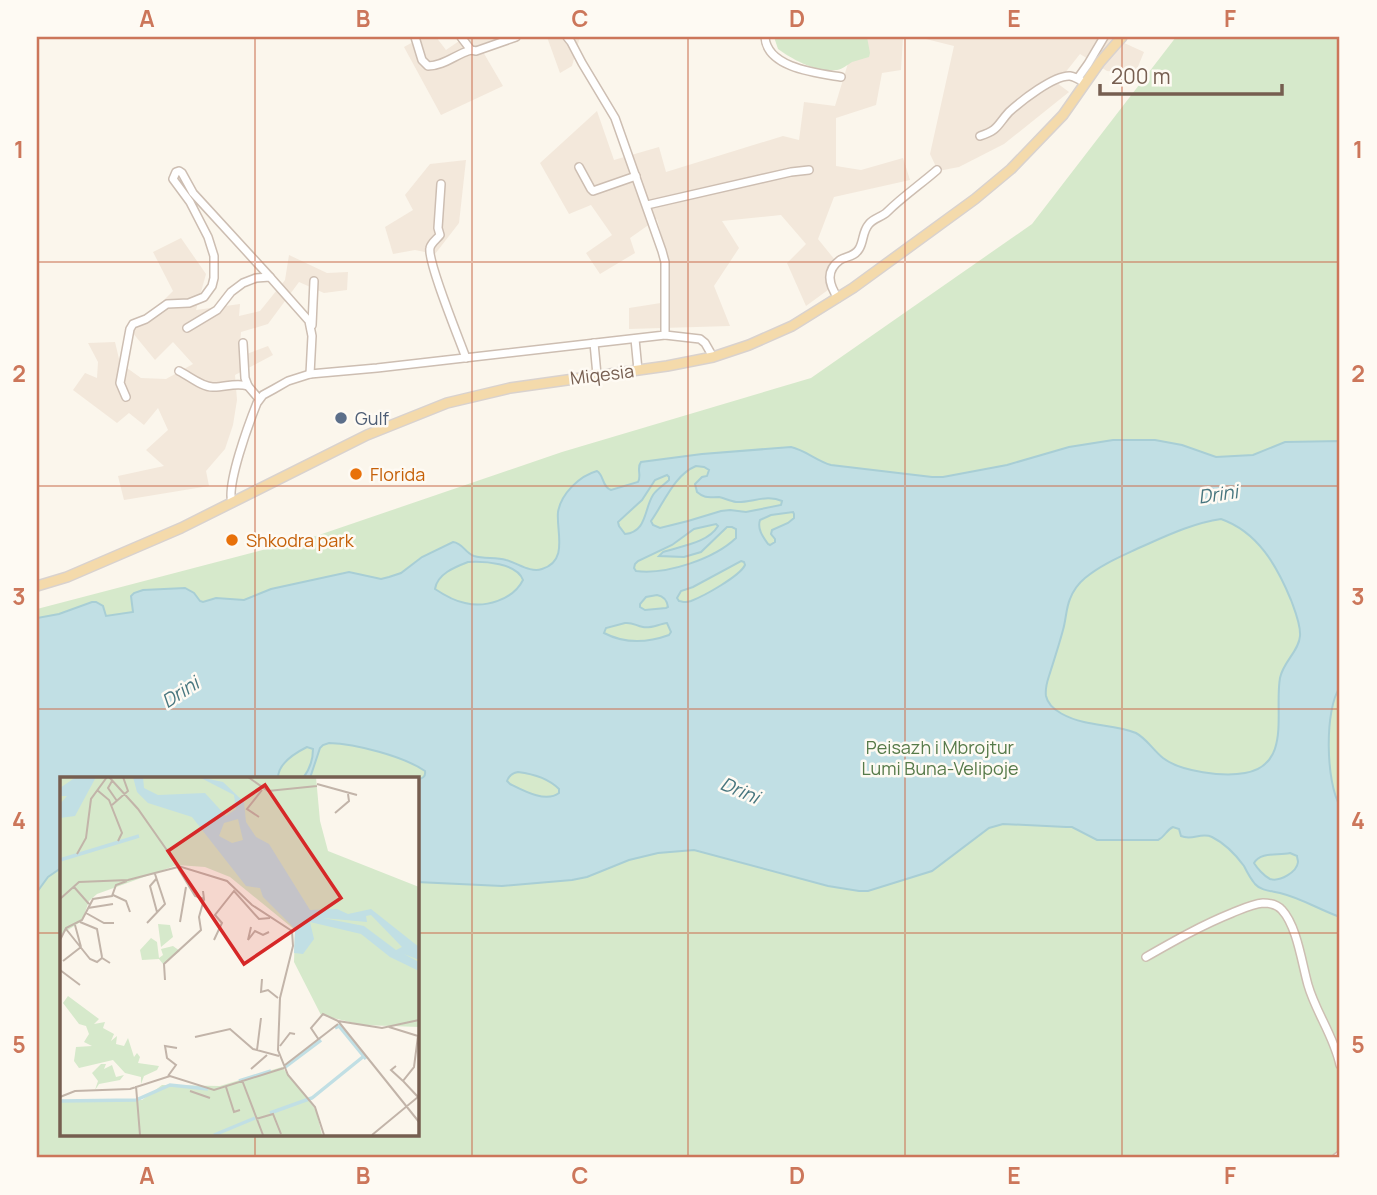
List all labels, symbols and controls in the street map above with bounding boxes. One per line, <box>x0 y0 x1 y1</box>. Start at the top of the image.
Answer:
text: A <box>139 2 155 34</box>
text: B <box>356 2 370 34</box>
text: C <box>572 2 589 34</box>
text: D <box>789 2 805 34</box>
text: E <box>1007 2 1021 34</box>
text: F <box>1224 2 1236 34</box>
scale bar <box>1100 52 1282 96</box>
text: 200 m <box>1111 62 1171 90</box>
text: 1 <box>14 133 24 165</box>
text: 1 <box>1353 133 1363 165</box>
text: 2 <box>12 357 26 389</box>
text: 2 <box>1351 357 1365 389</box>
street label: Miqesia <box>569 358 635 390</box>
place label: Gulf <box>355 406 390 430</box>
marker: Gulf <box>333 410 349 426</box>
place label: Florida <box>370 462 425 486</box>
marker: Florida <box>348 466 364 482</box>
water label: Drini <box>1196 478 1242 510</box>
place label: Shkodra park <box>246 528 355 552</box>
marker: Shkodra park <box>224 532 240 548</box>
text: 3 <box>12 580 26 612</box>
text: 3 <box>1351 580 1365 612</box>
water label: Drini <box>156 669 206 714</box>
park label: Peisazh i Mbrojtur Lumi Buna-Velipoje <box>861 735 1019 780</box>
water label: Drini <box>717 770 766 811</box>
inset map <box>60 777 418 1136</box>
text: 4 <box>12 804 26 836</box>
text: 4 <box>1351 804 1365 836</box>
text: 5 <box>12 1028 26 1060</box>
text: 5 <box>1351 1028 1365 1060</box>
text: A <box>139 1159 155 1191</box>
text: B <box>356 1159 370 1191</box>
text: C <box>572 1159 589 1191</box>
text: D <box>789 1159 805 1191</box>
text: E <box>1007 1159 1021 1191</box>
text: F <box>1224 1159 1236 1191</box>

